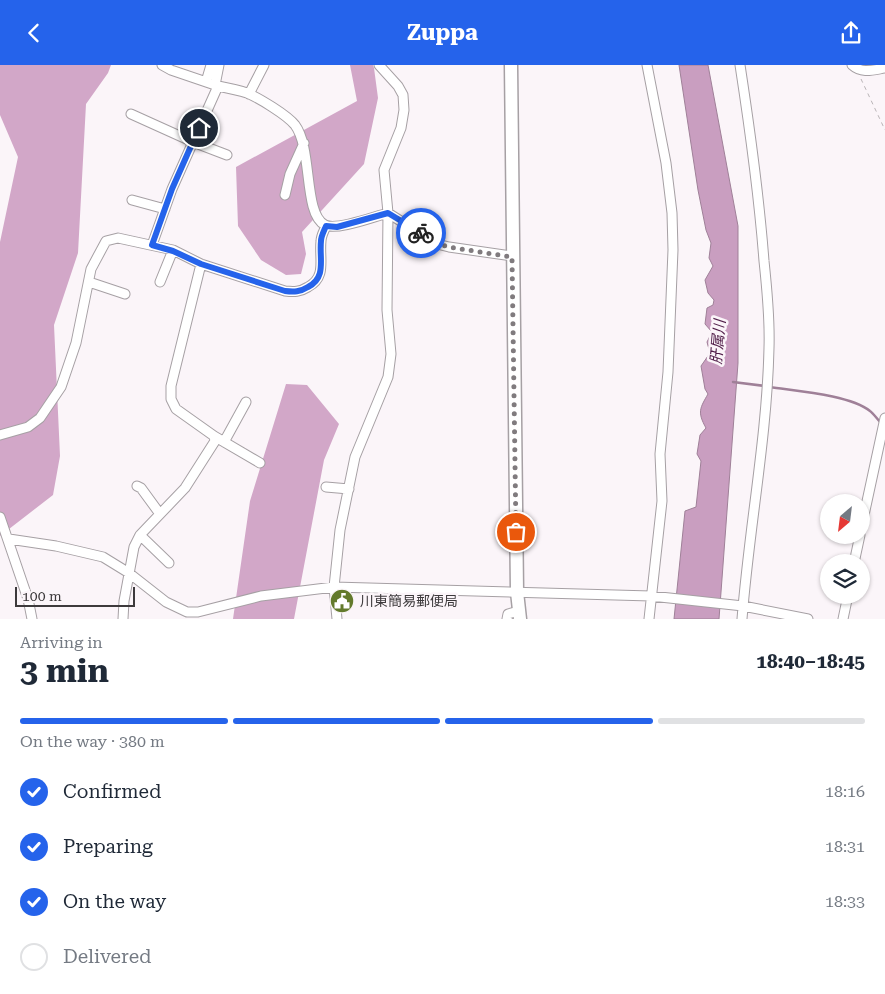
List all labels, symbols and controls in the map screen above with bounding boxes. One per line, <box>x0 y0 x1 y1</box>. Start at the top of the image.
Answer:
icon: back <box>20 19 48 47</box>
icon: share <box>837 19 865 47</box>
text: Zuppa <box>407 20 478 45</box>
pin <box>178 107 220 149</box>
icon: home <box>185 114 213 142</box>
courier <box>396 208 446 258</box>
icon: bike <box>407 219 435 247</box>
water label: 肝属川 <box>707 317 729 365</box>
north arrow <box>820 494 870 544</box>
map controls <box>820 494 870 604</box>
pin <box>495 511 537 553</box>
icon: bag <box>502 518 530 546</box>
button: layers <box>820 554 870 604</box>
scale bar <box>15 584 135 607</box>
text: 100 m <box>22 588 62 604</box>
public building icon: 川東簡易郵便局 <box>329 588 355 614</box>
place label: 川東簡易郵便局 <box>360 593 458 609</box>
text: Arriving in <box>20 633 103 652</box>
text: 18:40–18:45 <box>756 650 865 673</box>
text: 3 min <box>20 652 109 690</box>
text: On the way · 380 m <box>20 732 165 751</box>
icon: check <box>20 778 48 806</box>
text: Confirmed <box>63 780 161 803</box>
text: 18:16 <box>825 782 865 801</box>
icon: check <box>20 833 48 861</box>
text: Preparing <box>63 835 153 858</box>
text: 18:31 <box>825 837 865 856</box>
icon: check <box>20 888 48 916</box>
text: On the way <box>63 890 166 913</box>
text: 18:33 <box>825 892 865 911</box>
text: Delivered <box>63 945 151 968</box>

